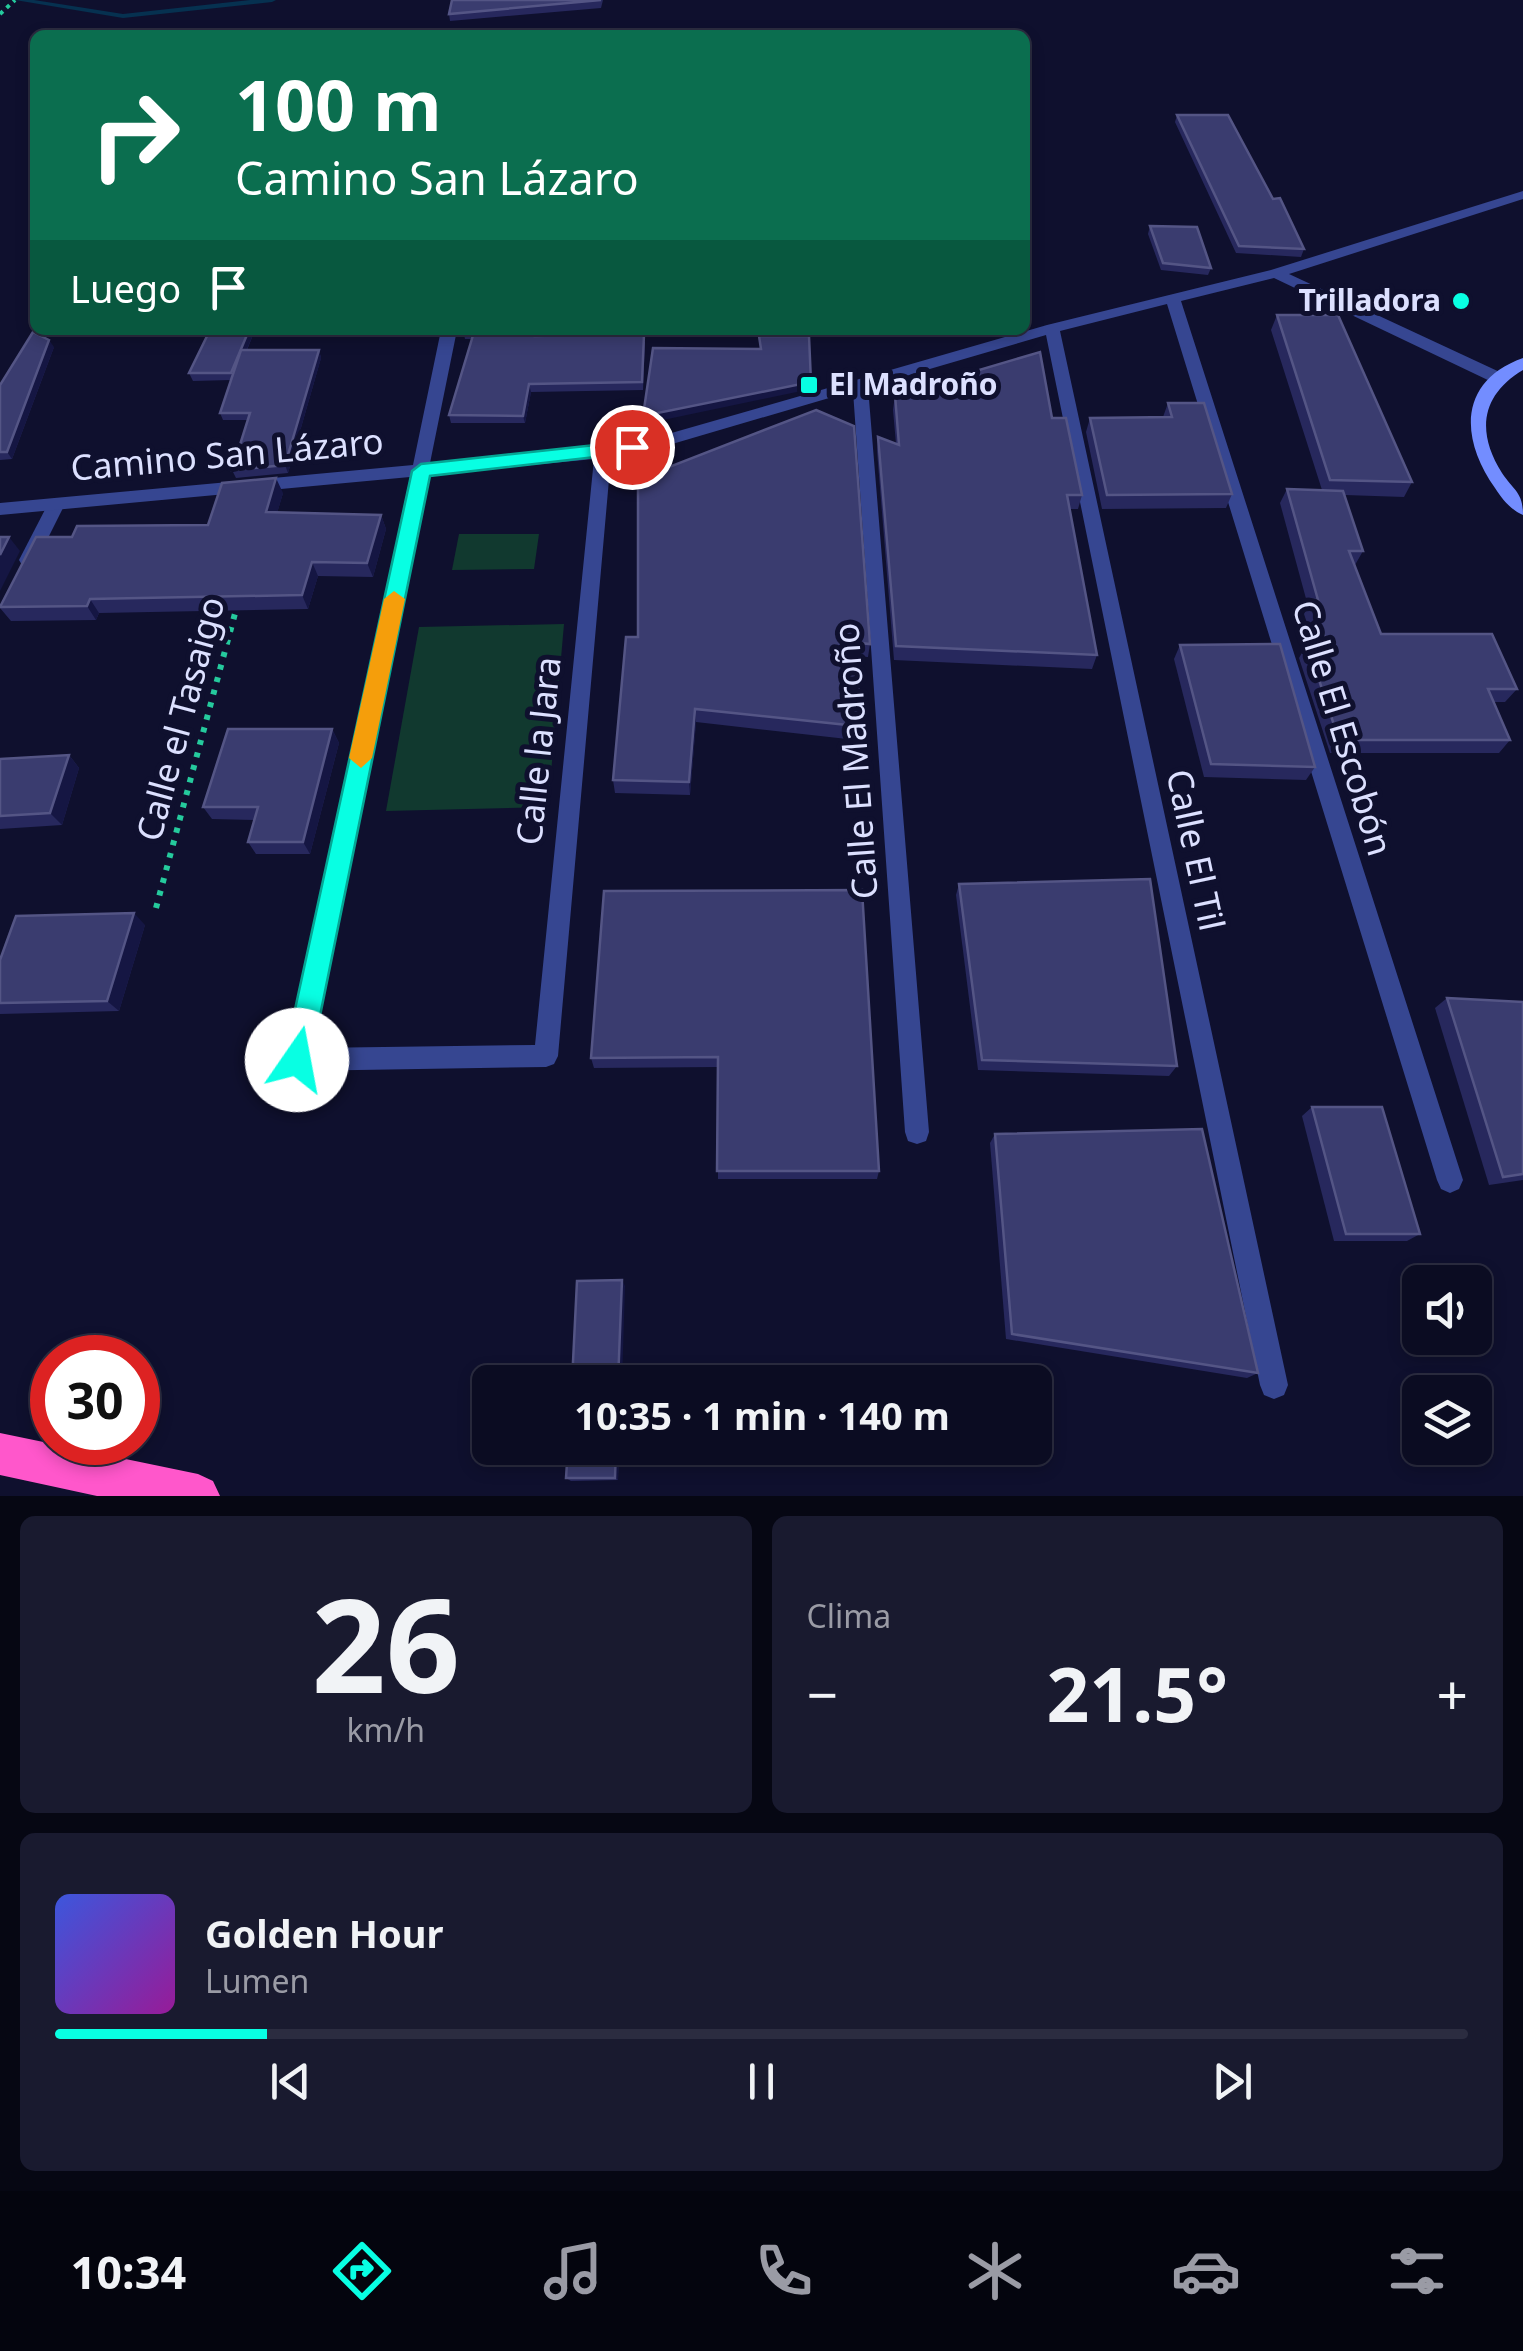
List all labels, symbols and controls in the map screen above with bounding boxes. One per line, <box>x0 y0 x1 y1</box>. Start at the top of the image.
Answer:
text: 100 m <box>235 56 442 152</box>
icon: right <box>70 70 200 200</box>
text: Camino San Lázaro <box>235 147 639 208</box>
icon: arrive <box>201 260 256 315</box>
text: Luego <box>70 262 181 314</box>
place label: Trilladora <box>1298 279 1441 320</box>
marker: Trilladora <box>1450 290 1472 312</box>
place label: El Madroño <box>829 363 998 404</box>
marker: El Madroño <box>798 374 820 396</box>
pin <box>590 405 675 490</box>
street label: Camino San Lázaro <box>68 416 385 491</box>
icon: arrive <box>605 420 660 475</box>
street label: Calle el Tasaigo <box>124 591 235 846</box>
street label: Calle El Escobón <box>1282 594 1405 861</box>
street label: Calle El Madroño <box>821 621 888 901</box>
street label: Calle la Jara <box>504 654 571 847</box>
street label: Calle El Til <box>1156 765 1236 935</box>
position arrow <box>245 1008 349 1112</box>
map controls <box>1402 1265 1492 1465</box>
button: sound <box>1402 1265 1492 1355</box>
speed limit sign: 30 <box>30 1335 160 1465</box>
button: layers <box>1402 1375 1492 1465</box>
text: 10:35 · 1 min · 140 m <box>574 1389 950 1441</box>
text: 26 <box>311 1554 460 1731</box>
text: Clima <box>807 1594 891 1637</box>
text: 21.5° <box>1046 1642 1228 1744</box>
text: − <box>807 1656 838 1731</box>
text: + <box>1437 1656 1468 1731</box>
text: km/h <box>346 1708 425 1751</box>
text: Golden Hour <box>205 1907 443 1959</box>
text: Lumen <box>205 1959 309 2002</box>
icon: previous <box>263 2054 318 2109</box>
icon: pause <box>734 2054 789 2109</box>
icon: next <box>1205 2054 1260 2109</box>
icon: directions <box>327 2236 397 2306</box>
icon: music <box>538 2236 608 2306</box>
icon: phone <box>749 2236 819 2306</box>
icon: climate <box>960 2236 1030 2306</box>
icon: car <box>1171 2236 1241 2306</box>
icon: filters <box>1382 2236 1452 2306</box>
text: 10:34 <box>71 2241 186 2302</box>

